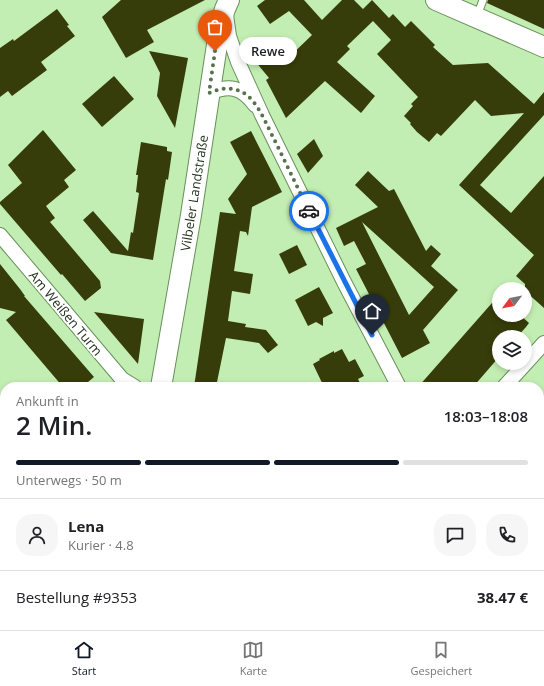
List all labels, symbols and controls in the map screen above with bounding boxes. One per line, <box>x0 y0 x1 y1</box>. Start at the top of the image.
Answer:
pin <box>198 10 232 51</box>
icon: bag <box>204 16 226 38</box>
callout: Rewe <box>239 37 297 65</box>
text: Rewe <box>251 42 285 60</box>
street label: Vilbeler Landstraße <box>176 134 212 252</box>
courier <box>289 191 329 231</box>
icon: car <box>298 200 320 222</box>
street label: Am Weißen Turm <box>25 267 107 359</box>
north arrow <box>492 282 532 322</box>
map controls <box>492 282 532 370</box>
pin <box>355 294 389 335</box>
icon: home <box>361 300 383 322</box>
button: layers <box>492 330 532 370</box>
text: Ankunft in <box>16 392 79 410</box>
text: 18:03–18:08 <box>444 406 528 426</box>
text: 2 Min. <box>16 407 92 443</box>
text: Unterwegs · 50 m <box>16 471 122 489</box>
button: person <box>16 514 58 556</box>
button: chat <box>434 514 476 556</box>
button: phone <box>486 514 528 556</box>
text: Lena <box>68 516 104 536</box>
text: Kurier · 4.8 <box>68 536 134 554</box>
text: Bestellung #9353 <box>16 587 137 607</box>
text: 38.47 € <box>477 587 528 607</box>
tab: Start <box>72 639 96 678</box>
tab: Karte <box>240 639 267 678</box>
tab: Gespeichert <box>411 639 472 678</box>

